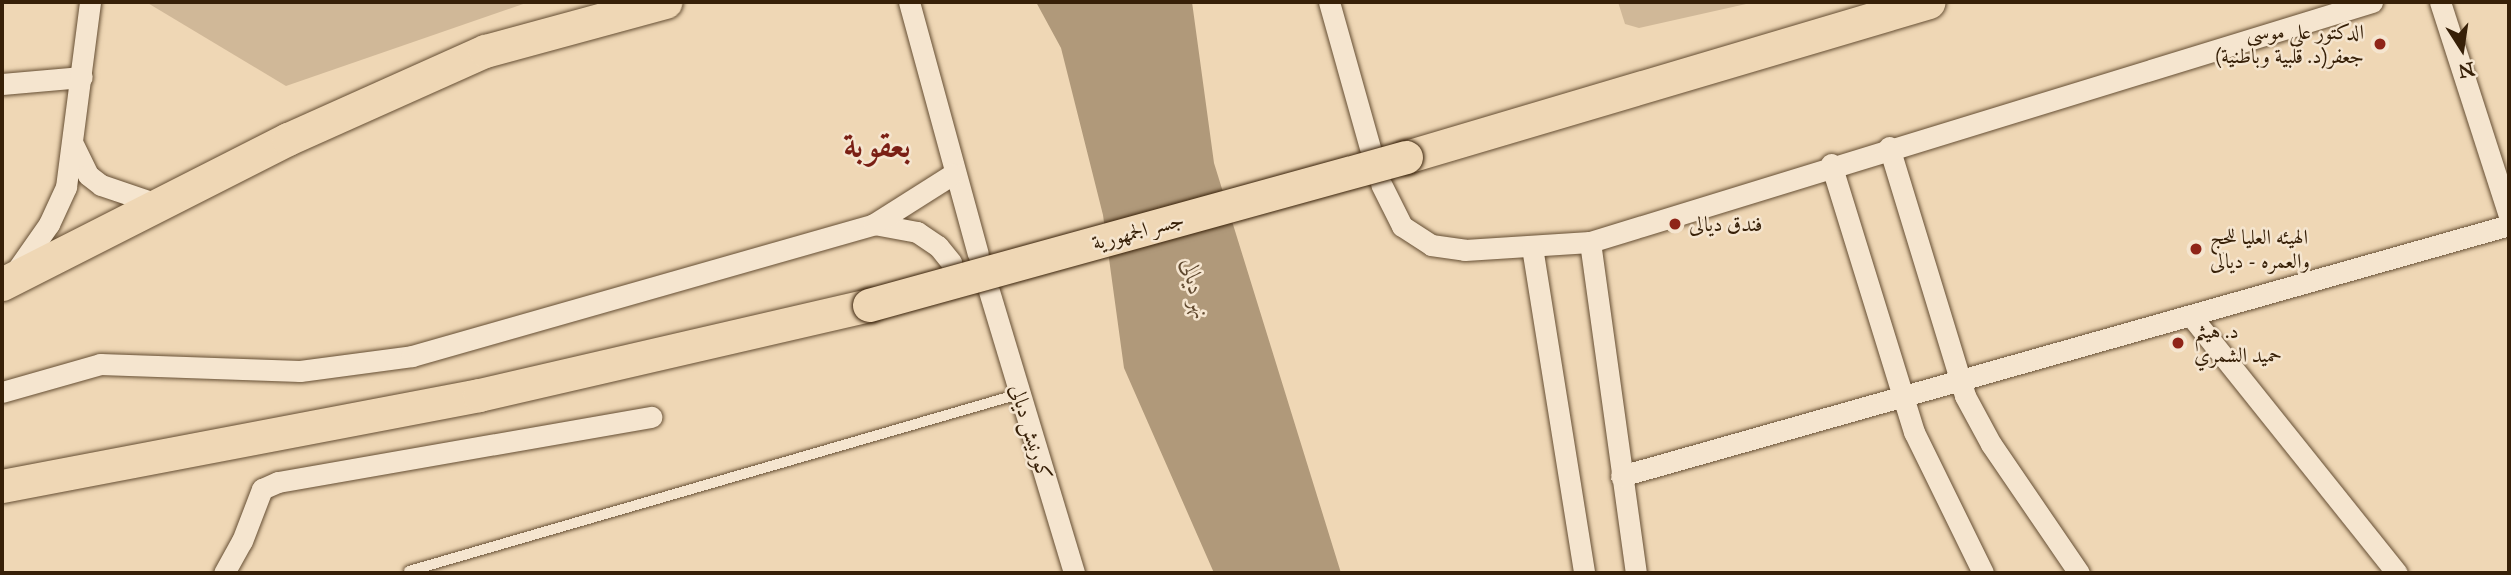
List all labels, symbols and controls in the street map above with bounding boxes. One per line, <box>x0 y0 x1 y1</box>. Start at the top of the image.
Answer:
north arrow <box>2427 14 2497 84</box>
place label: الدكتور علي موسى جعفر(د. قلبية وباطنية) <box>2215 19 2364 69</box>
marker: الدكتور علي موسى جعفر(د. قلبية وباطنية) <box>2370 34 2390 54</box>
text: N <box>2456 57 2477 83</box>
district label: بعقوبة <box>843 124 911 166</box>
street label: جسر الجمهورية <box>1089 207 1187 255</box>
place label: فندق ديالى <box>1689 211 1762 237</box>
marker: فندق ديالى <box>1667 216 1683 232</box>
place label: الهيئه العليا للحج والعمره - ديالى <box>2210 224 2310 274</box>
marker: الهيئه العليا للحج والعمره - ديالى <box>2188 241 2204 257</box>
water label: نهر ديالى <box>1176 256 1216 322</box>
place label: د. هيثم حميد الشمري <box>2194 318 2282 368</box>
marker: د. هيثم حميد الشمري <box>2168 333 2188 353</box>
street label: كورنيش ديالى <box>1005 381 1057 483</box>

